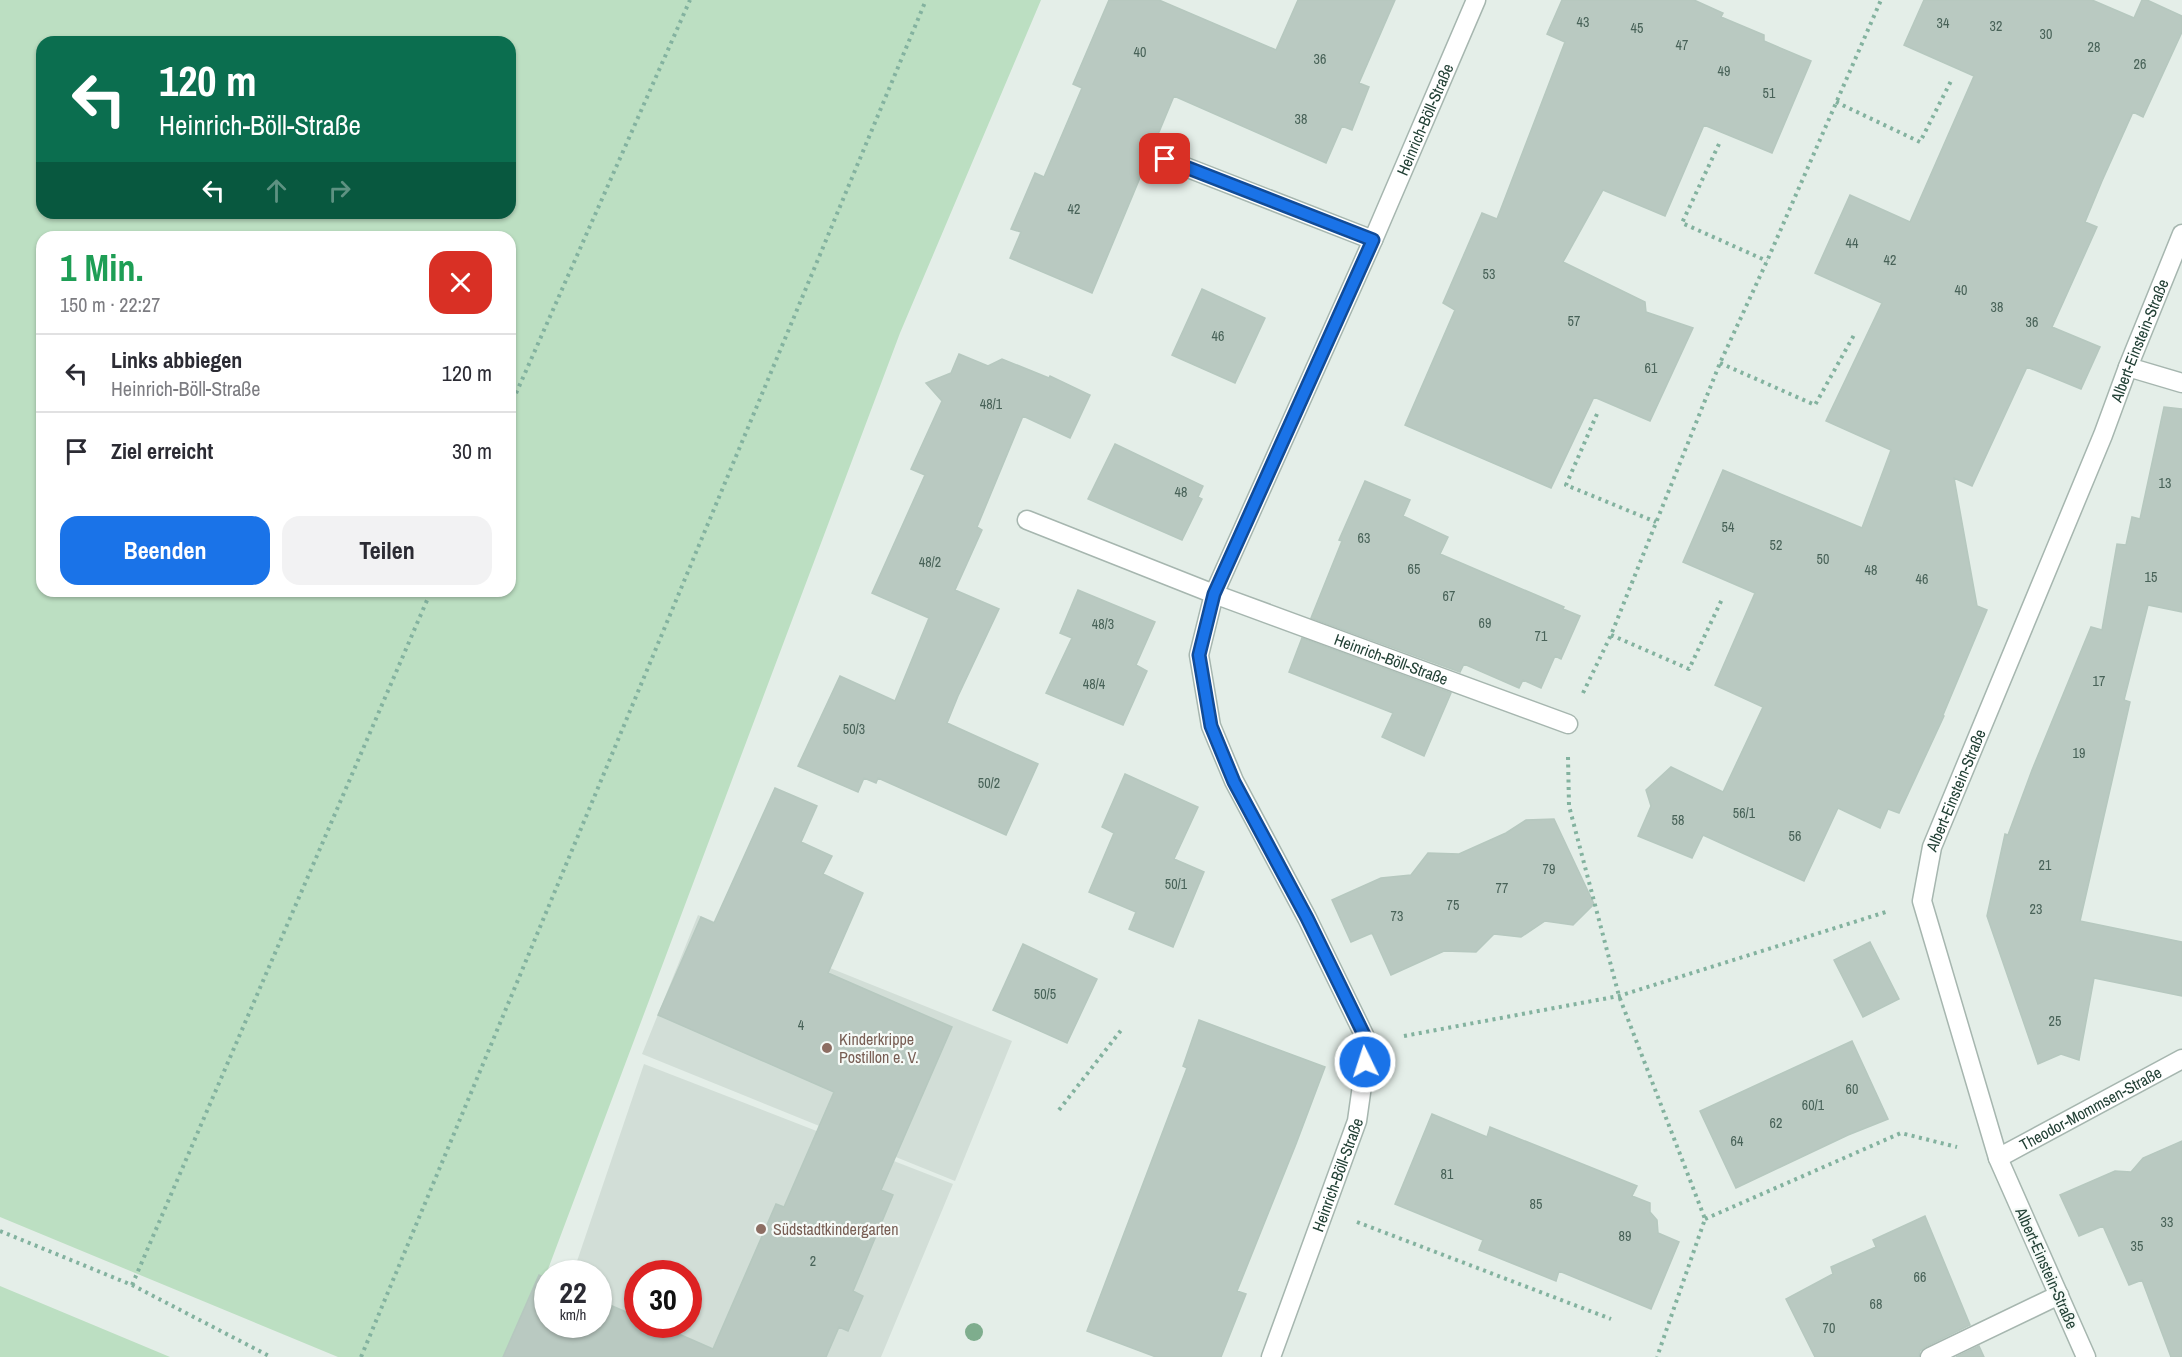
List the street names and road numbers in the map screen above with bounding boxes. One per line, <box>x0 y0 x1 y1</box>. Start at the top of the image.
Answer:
street label: Heinrich-Böll-Straße <box>1391 60 1458 179</box>
street label: Albert-Einstein-Straße <box>2105 275 2174 406</box>
street label: Heinrich-Böll-Straße <box>1331 628 1451 690</box>
street label: Albert-Einstein-Straße <box>1920 726 1991 856</box>
street label: Theodor-Mommsen-Straße <box>2016 1061 2165 1155</box>
street label: Heinrich-Böll-Straße <box>1307 1115 1368 1235</box>
street label: Albert-Einstein-Straße <box>2010 1203 2084 1332</box>

